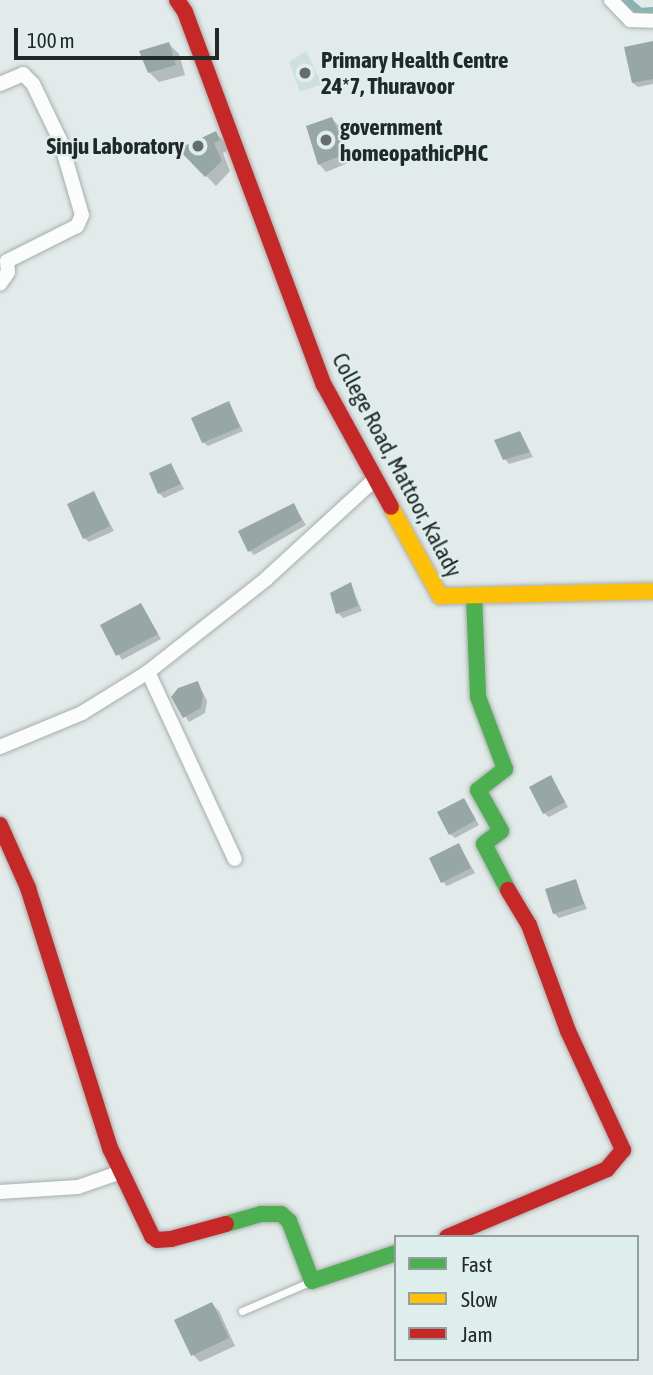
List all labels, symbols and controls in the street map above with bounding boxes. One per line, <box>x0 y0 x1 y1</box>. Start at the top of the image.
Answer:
scale bar <box>18 14 222 58</box>
text: 100 m <box>27 28 75 52</box>
place label: Primary Health Centre 24*7, Thuravoor <box>321 46 508 100</box>
marker: Primary Health Centre 24*7, Thuravoor <box>295 63 315 83</box>
place label: government homeopathicPHC <box>340 113 488 167</box>
place label: Sinju Laboratory <box>47 132 184 160</box>
marker: government homeopathicPHC <box>318 132 334 148</box>
marker: Sinju Laboratory <box>190 138 206 154</box>
street label: College Road, Mattoor, Kalady <box>326 348 468 582</box>
legend <box>394 1235 639 1361</box>
text: Fast <box>461 1252 492 1276</box>
text: Slow <box>461 1287 497 1311</box>
text: Jam <box>461 1322 493 1346</box>

